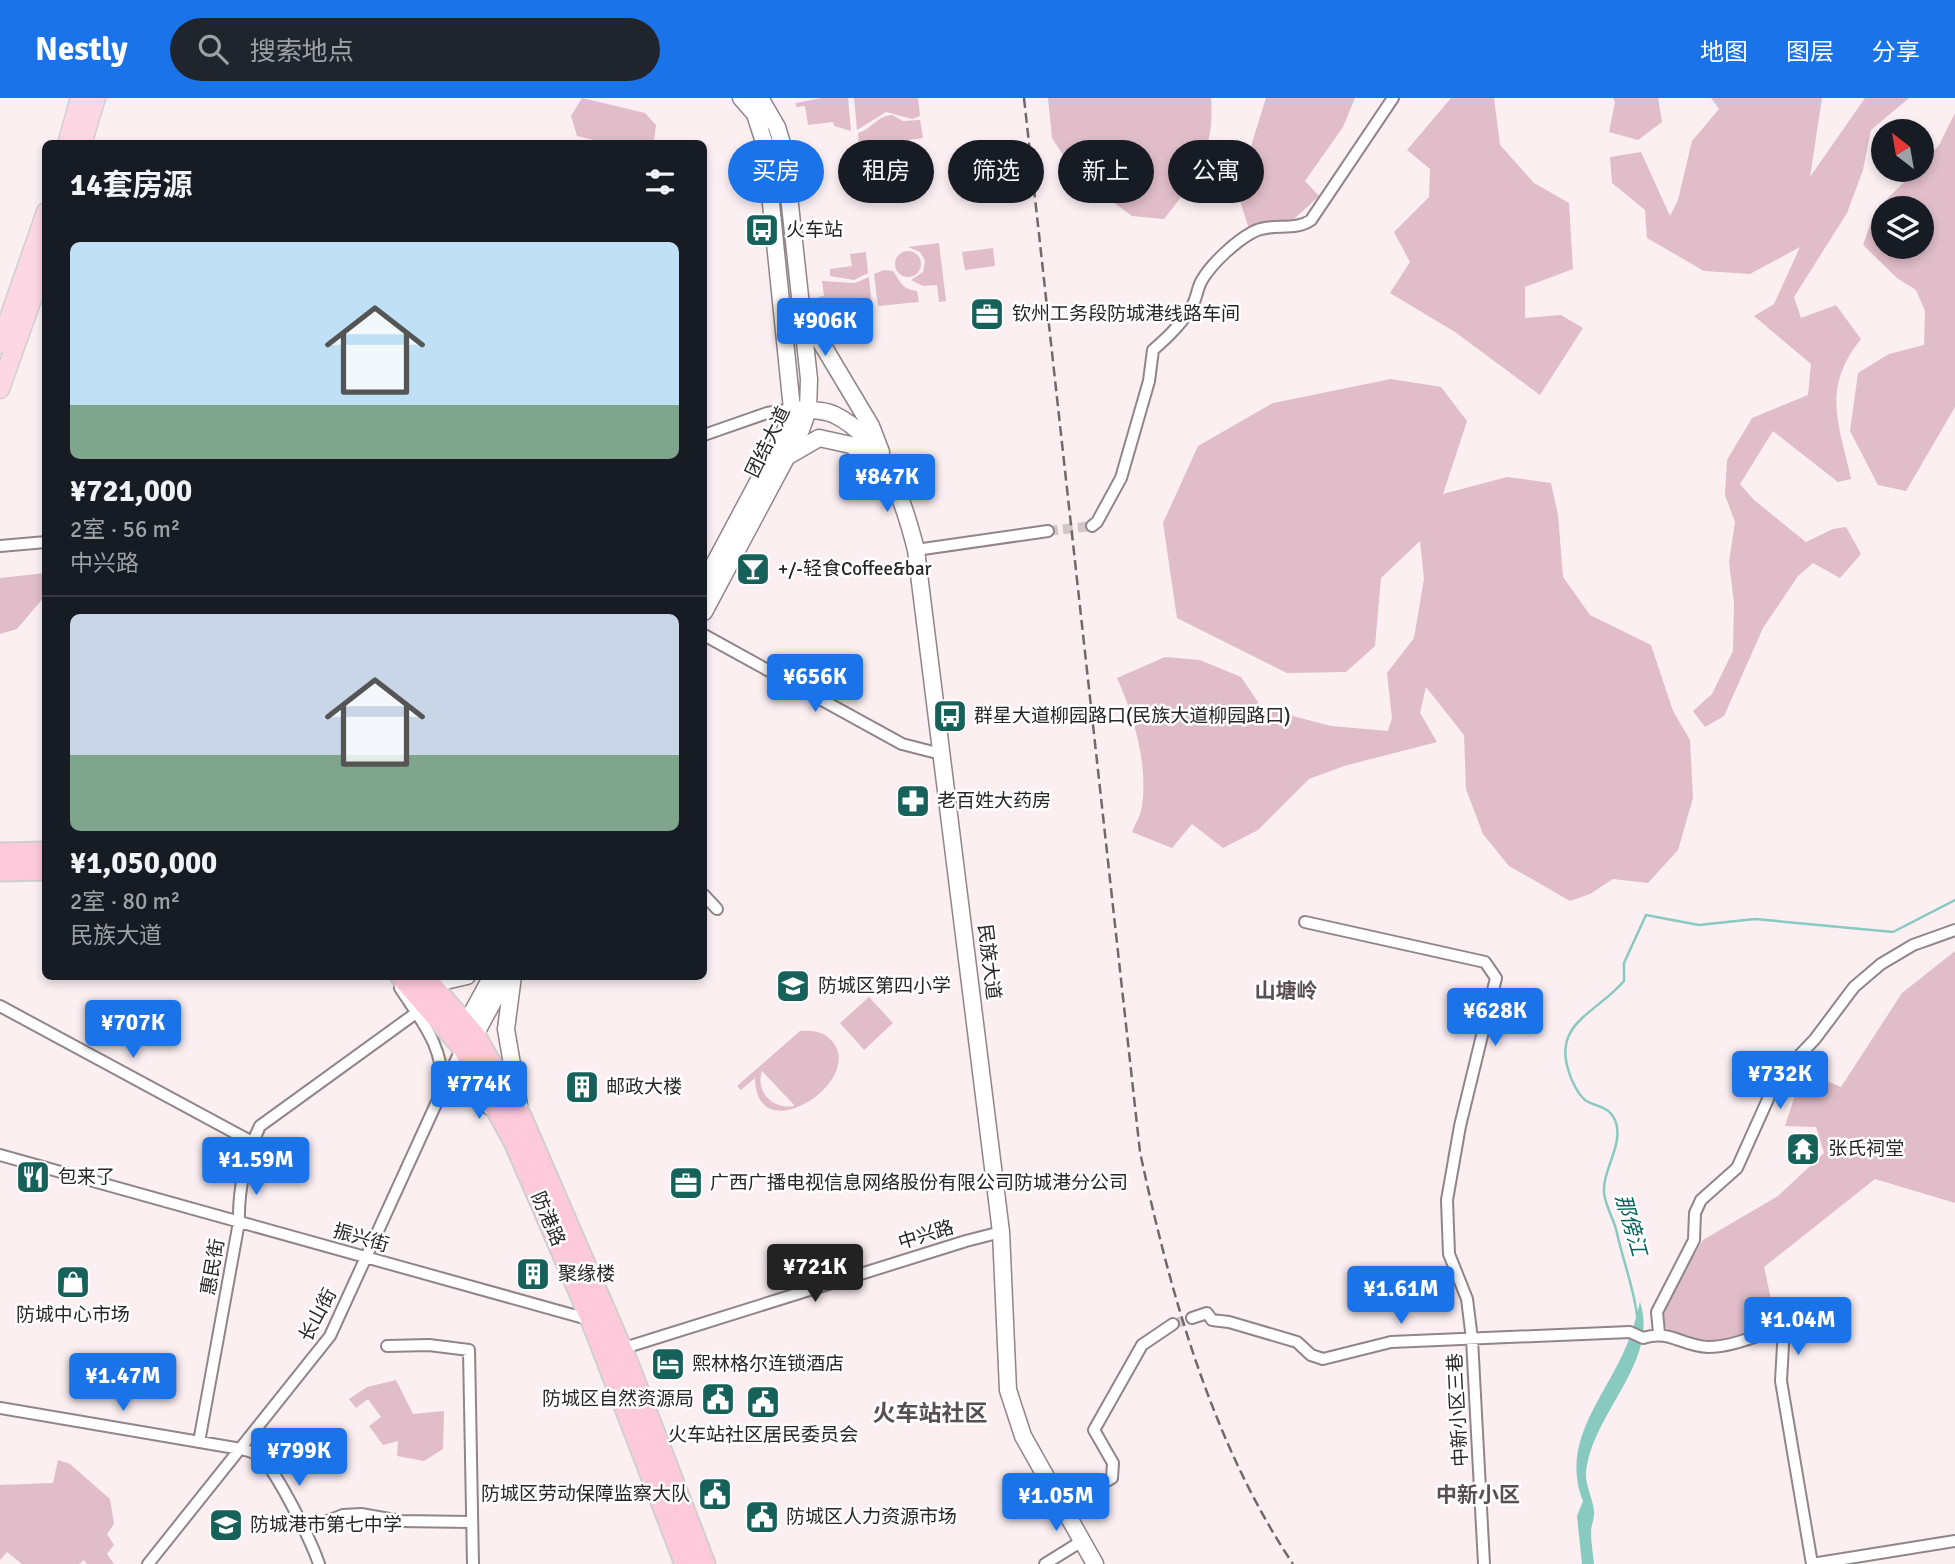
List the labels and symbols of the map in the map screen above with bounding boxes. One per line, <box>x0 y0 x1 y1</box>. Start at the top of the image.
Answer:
north arrow <box>1871 119 1934 182</box>
bus stop icon: 火车站 <box>743 211 781 249</box>
place label: 火车站 <box>786 218 843 242</box>
office icon: 钦州工务段防城港线路车间 <box>968 295 1006 333</box>
pin: ¥906K <box>776 299 874 358</box>
place label: 钦州工务段防城港线路车间 <box>1012 302 1240 326</box>
street label: 团结大道 <box>741 403 795 481</box>
pin: ¥847K <box>838 454 936 514</box>
bar icon: +/-轻食Coffee&bar <box>734 550 772 588</box>
place label: +/-轻食Coffee&bar <box>778 557 932 581</box>
pin: ¥656K <box>766 654 864 714</box>
bus stop icon: 群星大道柳园路口(民族大道柳园路口) <box>931 697 969 735</box>
place label: 群星大道柳园路口(民族大道柳园路口) <box>974 704 1291 728</box>
pharmacy icon: 老百姓大药房 <box>894 782 932 820</box>
place label: 老百姓大药房 <box>937 789 1051 813</box>
street label: 民族大道 <box>972 923 1006 1001</box>
school or university icon: 防城区第四小学 <box>774 967 812 1005</box>
place label: 防城区第四小学 <box>818 974 951 998</box>
district label: 山塘岭 <box>1255 978 1318 1004</box>
pin: ¥628K <box>1446 988 1544 1048</box>
pin: ¥707K <box>84 1000 182 1060</box>
pin: ¥732K <box>1731 1052 1829 1111</box>
pin: ¥774K <box>430 1062 528 1121</box>
building icon: 邮政大楼 <box>563 1068 601 1106</box>
place label: 邮政大楼 <box>606 1075 682 1099</box>
temple icon: 张氏祠堂 <box>1784 1130 1822 1168</box>
place label: 张氏祠堂 <box>1828 1137 1904 1161</box>
pin: ¥1.59M <box>199 1138 313 1197</box>
restaurant icon: 包来了 <box>14 1158 52 1196</box>
office icon: 广西广播电视信息网络股份有限公司防城港分公司 <box>667 1164 705 1202</box>
place label: 包来了 <box>58 1165 115 1189</box>
place label: 广西广播电视信息网络股份有限公司防城港分公司 <box>710 1171 1128 1195</box>
street label: 防港路 <box>526 1188 570 1250</box>
water label: 那傍江 <box>1610 1191 1653 1261</box>
street label: 中兴路 <box>895 1215 957 1255</box>
street label: 振兴街 <box>330 1219 392 1257</box>
street label: 惠民街 <box>196 1237 230 1297</box>
pin: ¥721K <box>766 1244 864 1304</box>
building icon: 聚缘楼 <box>514 1255 552 1293</box>
place label: 聚缘楼 <box>558 1262 615 1286</box>
shop icon: 防城中心市场 <box>54 1263 92 1301</box>
pin: ¥1.61M <box>1344 1266 1458 1326</box>
street label: 长山街 <box>294 1284 342 1346</box>
pin: ¥1.04M <box>1741 1298 1855 1357</box>
place label: 防城中心市场 <box>16 1303 130 1327</box>
hotel icon: 熙林格尔连锁酒店 <box>649 1345 687 1383</box>
place label: 熙林格尔连锁酒店 <box>692 1352 844 1376</box>
street label: 中新小区三巷 <box>1443 1352 1473 1468</box>
pin: ¥1.47M <box>66 1354 180 1413</box>
public building icon: 防城区自然资源局 <box>699 1380 737 1418</box>
public building icon: 火车站社区居民委员会 <box>744 1383 782 1421</box>
place label: 防城区自然资源局 <box>542 1387 694 1411</box>
district label: 火车站社区 <box>873 1399 988 1428</box>
place label: 火车站社区居民委员会 <box>668 1423 858 1447</box>
pin: ¥799K <box>250 1428 348 1488</box>
pin: ¥1.05M <box>999 1474 1113 1533</box>
public building icon: 防城区劳动保障监察大队 <box>696 1475 734 1513</box>
place label: 防城区劳动保障监察大队 <box>481 1482 690 1506</box>
district label: 中新小区 <box>1436 1482 1520 1508</box>
public building icon: 防城区人力资源市场 <box>743 1498 781 1536</box>
place label: 防城区人力资源市场 <box>786 1505 957 1529</box>
school or university icon: 防城港市第七中学 <box>207 1506 245 1544</box>
place label: 防城港市第七中学 <box>250 1513 402 1537</box>

